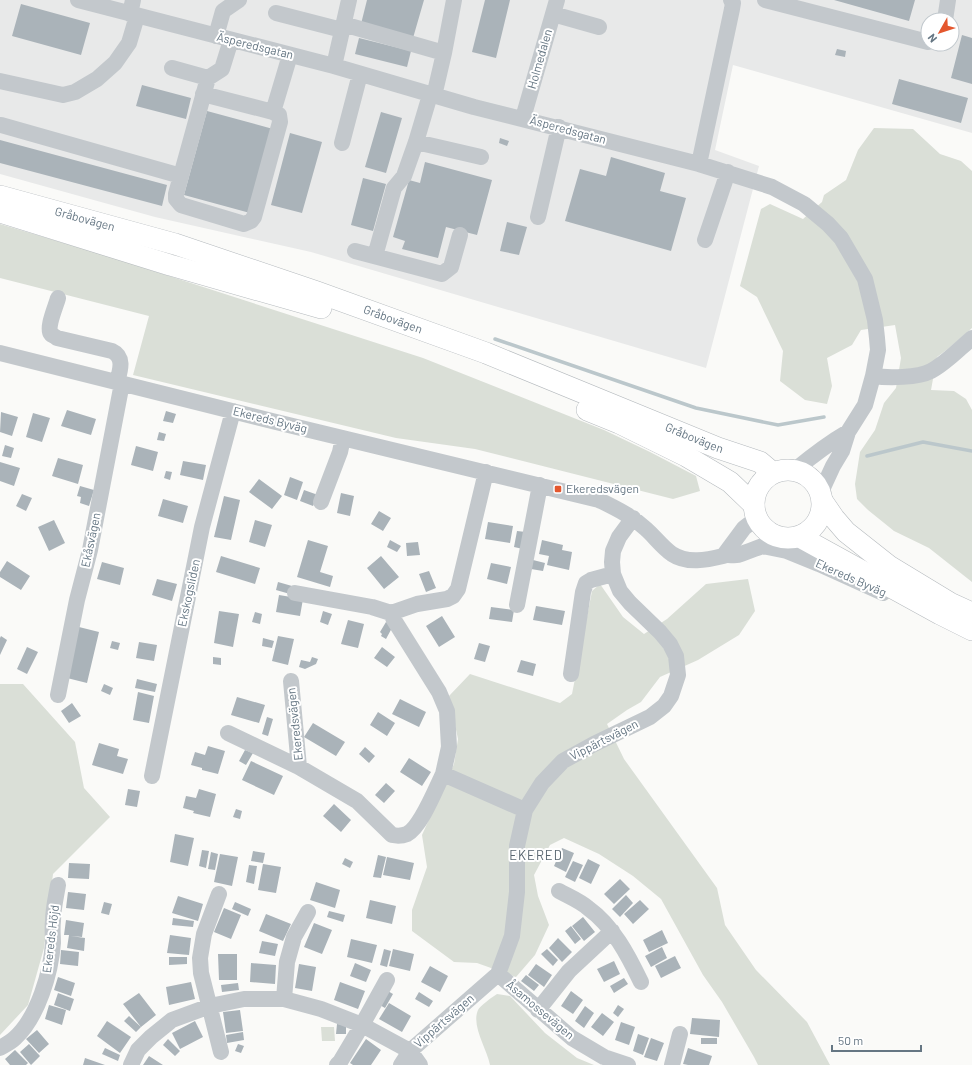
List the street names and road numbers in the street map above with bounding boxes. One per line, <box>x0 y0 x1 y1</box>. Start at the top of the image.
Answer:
street label: Holmedalen <box>524 27 554 90</box>
street label: Äsperedsgatan <box>215 29 295 61</box>
street label: Äsperedsgatan <box>529 112 608 146</box>
street label: Gråbovägen <box>54 203 117 233</box>
street label: Gråbovägen <box>362 301 425 335</box>
street label: Ekereds Byväg <box>232 403 309 435</box>
street label: Gråbovägen <box>663 419 725 455</box>
street label: Ekåsvägen <box>77 511 103 568</box>
street label: Ekereds Byväg <box>814 555 889 599</box>
street label: Ekskogsliden <box>174 558 202 628</box>
street label: Ekeredsvägen <box>283 687 305 761</box>
street label: Vippärtsvägen <box>567 716 640 762</box>
street label: Ekereds Höjd <box>39 904 61 974</box>
street label: Åsamossevägen <box>504 977 577 1042</box>
street label: Vippärtsvägen <box>411 990 476 1050</box>

